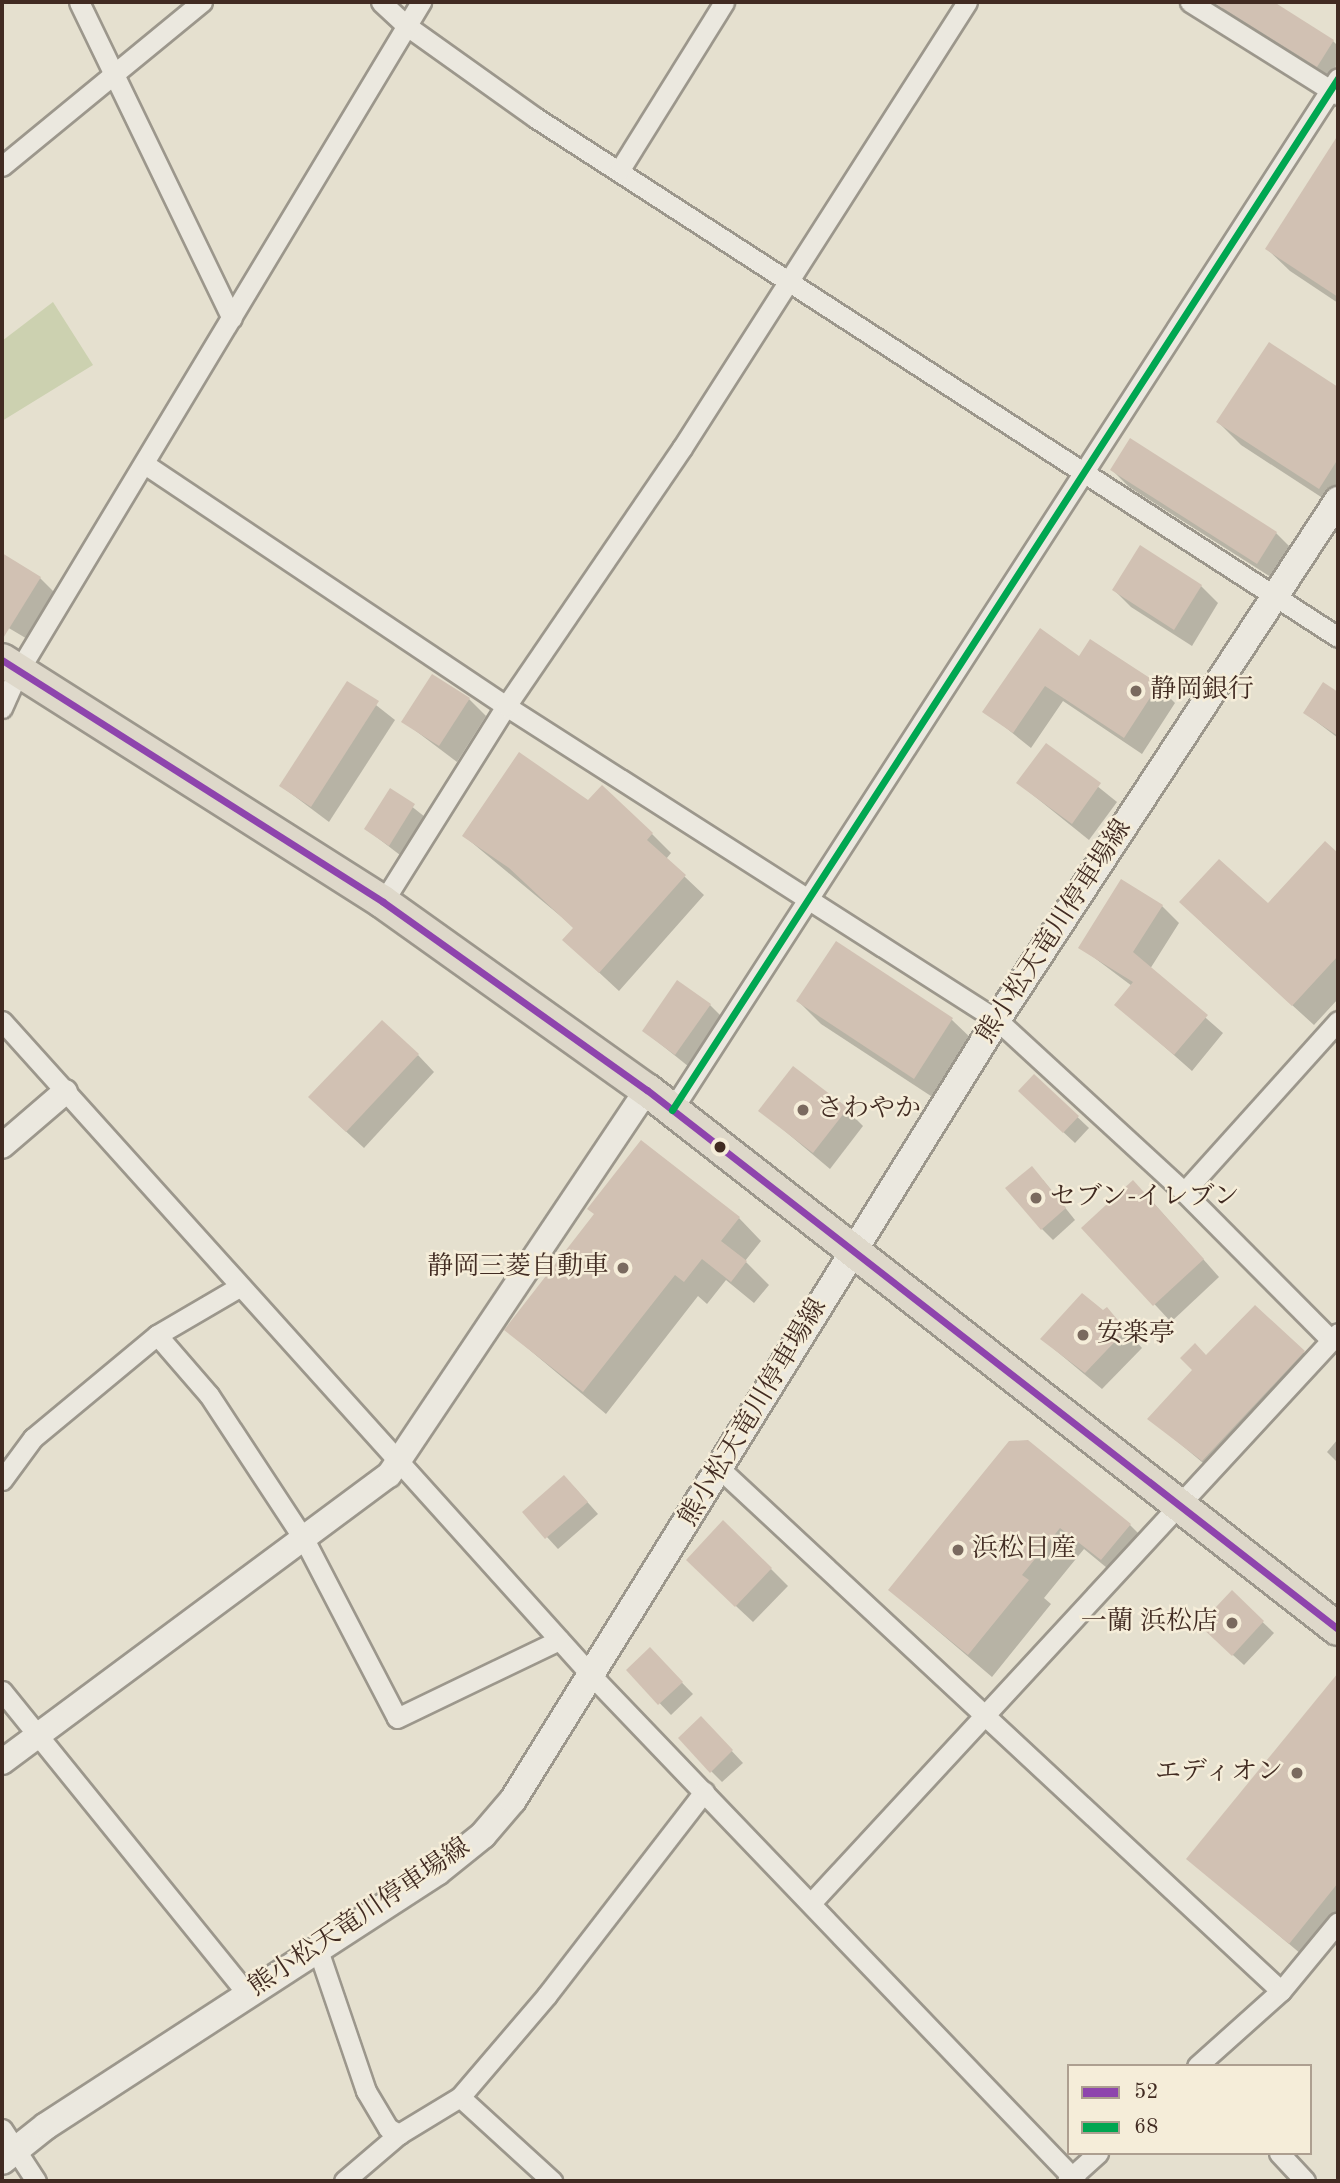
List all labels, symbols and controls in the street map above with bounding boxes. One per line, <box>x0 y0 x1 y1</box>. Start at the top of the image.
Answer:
place label: 静岡銀行 <box>1150 675 1254 707</box>
marker: 静岡銀行 <box>1128 683 1144 699</box>
street label: 熊小松天竜川停車場線 <box>971 814 1139 1050</box>
place label: さわやか <box>817 1094 921 1126</box>
marker: さわやか <box>795 1102 811 1118</box>
unlabelled marker <box>713 1140 727 1154</box>
place label: セブン-イレブン <box>1050 1182 1242 1214</box>
marker: セブン-イレブン <box>1028 1190 1044 1206</box>
place label: 静岡三菱自動車 <box>427 1252 609 1284</box>
marker: 静岡三菱自動車 <box>615 1260 631 1276</box>
street label: 熊小松天竜川停車場線 <box>674 1294 834 1532</box>
place label: 安楽亭 <box>1097 1319 1175 1351</box>
marker: 安楽亭 <box>1075 1327 1091 1343</box>
place label: 浜松日産 <box>972 1534 1076 1566</box>
marker: 浜松日産 <box>950 1542 966 1558</box>
place label: 一蘭 浜松店 <box>1081 1607 1218 1639</box>
marker: 一蘭 浜松店 <box>1224 1615 1240 1631</box>
place label: エディオン <box>1153 1757 1283 1789</box>
marker: エディオン <box>1289 1765 1305 1781</box>
street label: 熊小松天竜川停車場線 <box>244 1832 476 2004</box>
legend <box>1067 2064 1312 2155</box>
text: 52 <box>1134 2082 1158 2103</box>
text: 68 <box>1134 2117 1158 2138</box>

